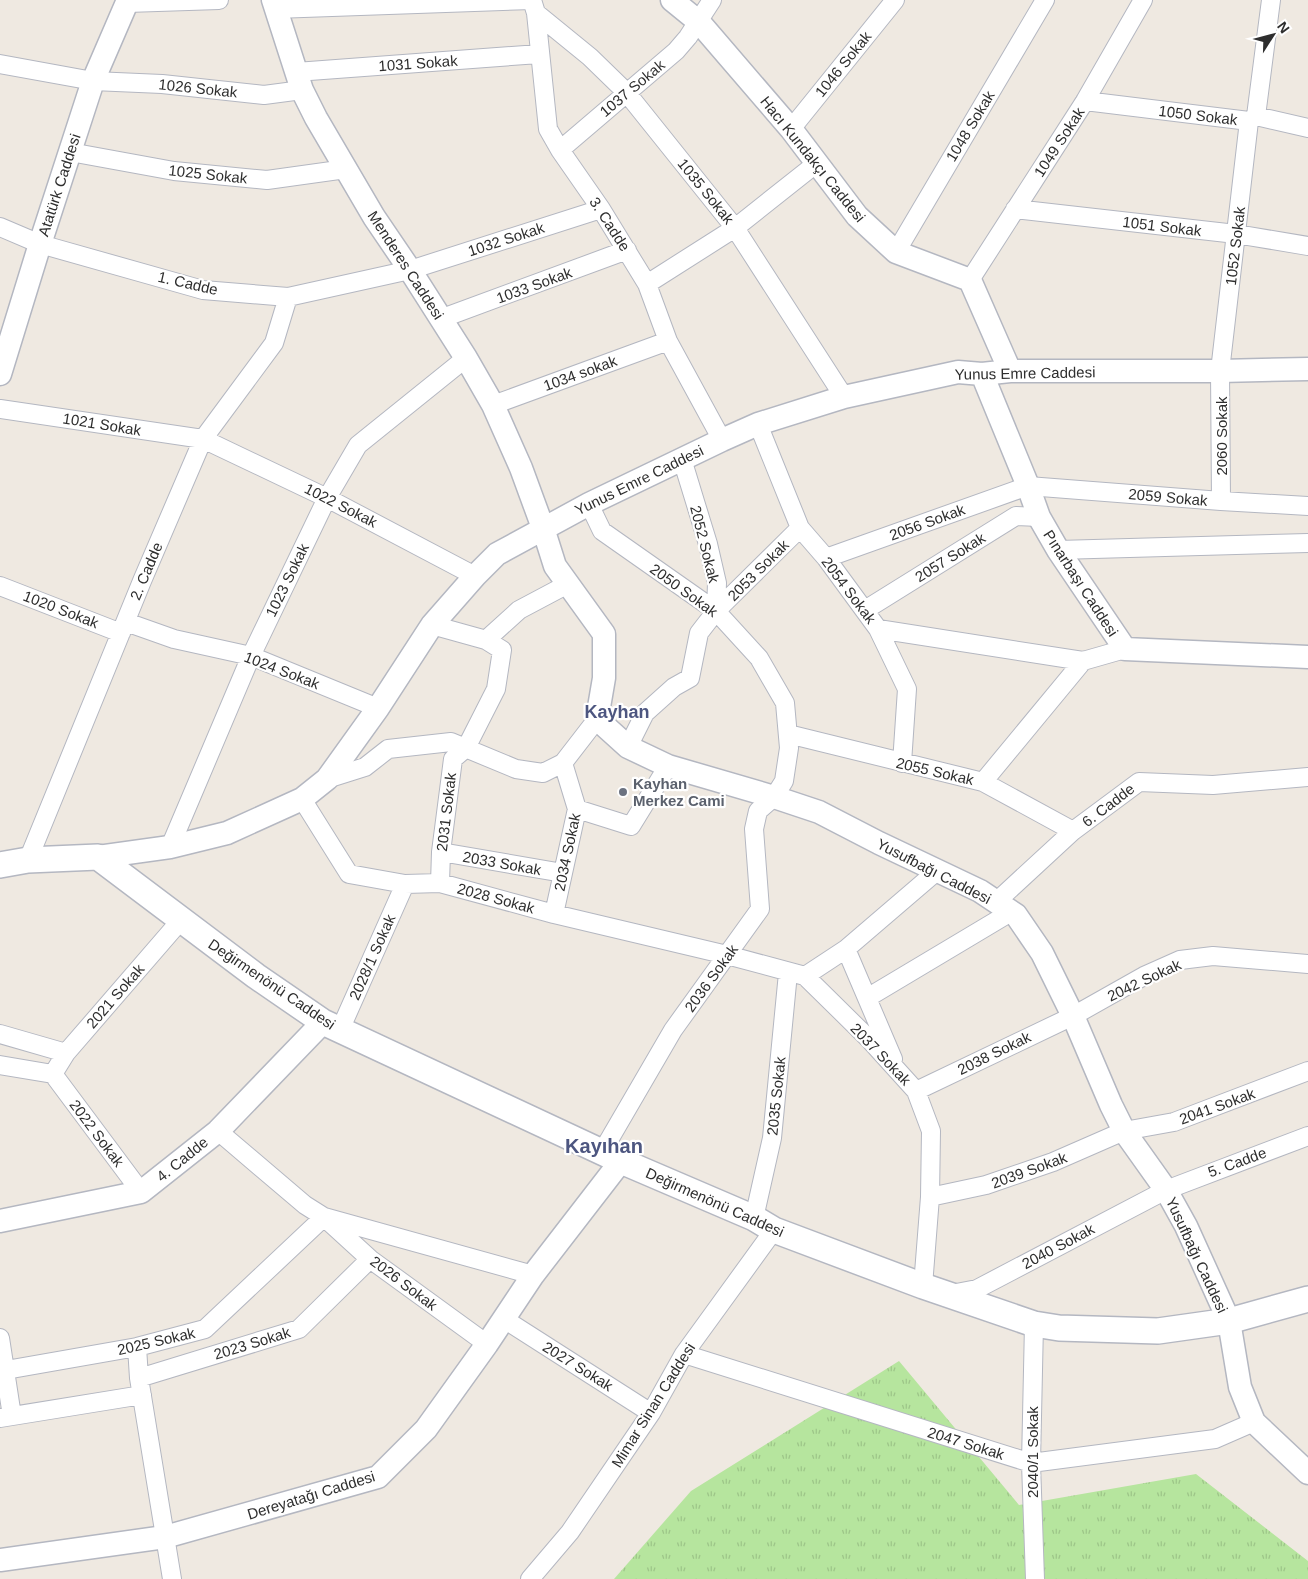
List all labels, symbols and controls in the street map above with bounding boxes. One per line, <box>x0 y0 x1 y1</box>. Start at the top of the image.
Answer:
north arrow <box>1248 10 1298 60</box>
text: N <box>1274 19 1293 36</box>
street label: 1046 Sokak <box>811 27 875 100</box>
street label: 1031 Sokak <box>378 52 459 74</box>
street label: 1037 Sokak <box>596 56 668 120</box>
street label: 1026 Sokak <box>158 75 239 101</box>
street label: 1048 Sokak <box>942 87 998 164</box>
street label: Hacı Kundakçı Caddesi <box>757 93 869 225</box>
street label: 1050 Sokak <box>1158 102 1239 128</box>
street label: 1049 Sokak <box>1030 104 1088 180</box>
street label: Atatürk Caddesi <box>34 132 84 238</box>
street label: 1035 Sokak <box>674 155 738 228</box>
street label: 1025 Sokak <box>168 161 249 187</box>
street label: 3. Cadde <box>586 194 634 254</box>
street label: 1052 Sokak <box>1222 205 1248 286</box>
street label: Menderes Caddesi <box>365 208 447 322</box>
street label: 1051 Sokak <box>1122 213 1203 239</box>
street label: 1032 Sokak <box>466 219 547 259</box>
street label: 1033 Sokak <box>494 263 575 307</box>
street label: 1. Cadde <box>156 268 220 298</box>
street label: 1034 sokak <box>541 352 619 394</box>
street label: Yunus Emre Caddesi <box>954 363 1096 383</box>
street label: 2060 Sokak <box>1213 396 1230 476</box>
street label: 1021 Sokak <box>62 409 143 439</box>
street label: Yunus Emre Caddesi <box>572 441 706 519</box>
street label: 1022 Sokak <box>302 479 381 531</box>
street label: 2059 Sokak <box>1128 485 1209 509</box>
street label: 2056 Sokak <box>887 500 968 544</box>
street label: 2052 Sokak <box>687 504 723 585</box>
street label: Pınarbaşı Caddesi <box>1040 527 1122 639</box>
street label: 2057 Sokak <box>912 529 989 585</box>
street label: 2053 Sokak <box>724 536 792 604</box>
street label: 2. Cadde <box>126 540 166 602</box>
street label: 1023 Sokak <box>262 540 312 619</box>
street label: 2054 Sokak <box>818 553 880 627</box>
street label: 2050 Sokak <box>647 560 721 620</box>
street label: 1020 Sokak <box>21 587 101 631</box>
street label: 1024 Sokak <box>242 648 322 692</box>
district label: Kayhan <box>584 702 650 722</box>
street label: 2055 Sokak <box>894 754 976 788</box>
street label: 2031 Sokak <box>433 771 459 852</box>
place label: Kayhan Merkez Cami <box>633 775 725 809</box>
street label: 6. Cadde <box>1079 780 1137 830</box>
marker: Kayhan Merkez Cami <box>617 786 629 798</box>
street label: 2034 Sokak <box>550 811 584 893</box>
street label: Yusufbağı Caddesi <box>874 835 994 907</box>
street label: 2033 Sokak <box>462 848 543 878</box>
street label: 2028 Sokak <box>456 880 537 917</box>
street label: 2028/1 Sokak <box>346 911 399 1002</box>
street label: Değirmenönü Caddesi <box>205 935 339 1033</box>
street label: 2036 Sokak <box>681 941 741 1015</box>
street label: 2042 Sokak <box>1105 955 1184 1004</box>
street label: 2021 Sokak <box>83 960 148 1031</box>
street label: 2037 Sokak <box>847 1020 915 1089</box>
street label: 2038 Sokak <box>955 1028 1034 1078</box>
street label: 2035 Sokak <box>763 1055 789 1136</box>
street label: 2041 Sokak <box>1177 1084 1258 1128</box>
street label: 2022 Sokak <box>66 1096 128 1170</box>
street label: 4. Cadde <box>153 1133 211 1185</box>
district label: Kayıhan <box>565 1135 643 1157</box>
street label: 5. Cadde <box>1205 1144 1269 1180</box>
street label: 2039 Sokak <box>989 1148 1070 1192</box>
street label: Değirmenönü Caddesi <box>643 1164 787 1240</box>
street label: Yusufbağı Caddesi <box>1163 1194 1231 1316</box>
street label: 2040 Sokak <box>1019 1220 1097 1272</box>
street label: 2026 Sokak <box>367 1252 441 1314</box>
street label: 2023 Sokak <box>212 1323 293 1363</box>
street label: 2025 Sokak <box>115 1324 197 1358</box>
street label: 2027 Sokak <box>540 1338 617 1394</box>
street label: Mimar Sinan Caddesi <box>608 1340 698 1470</box>
street label: 2040/1 Sokak <box>1024 1406 1041 1498</box>
street label: 2047 Sokak <box>926 1423 1007 1463</box>
street label: Dereyatağı Caddesi <box>245 1467 377 1523</box>

